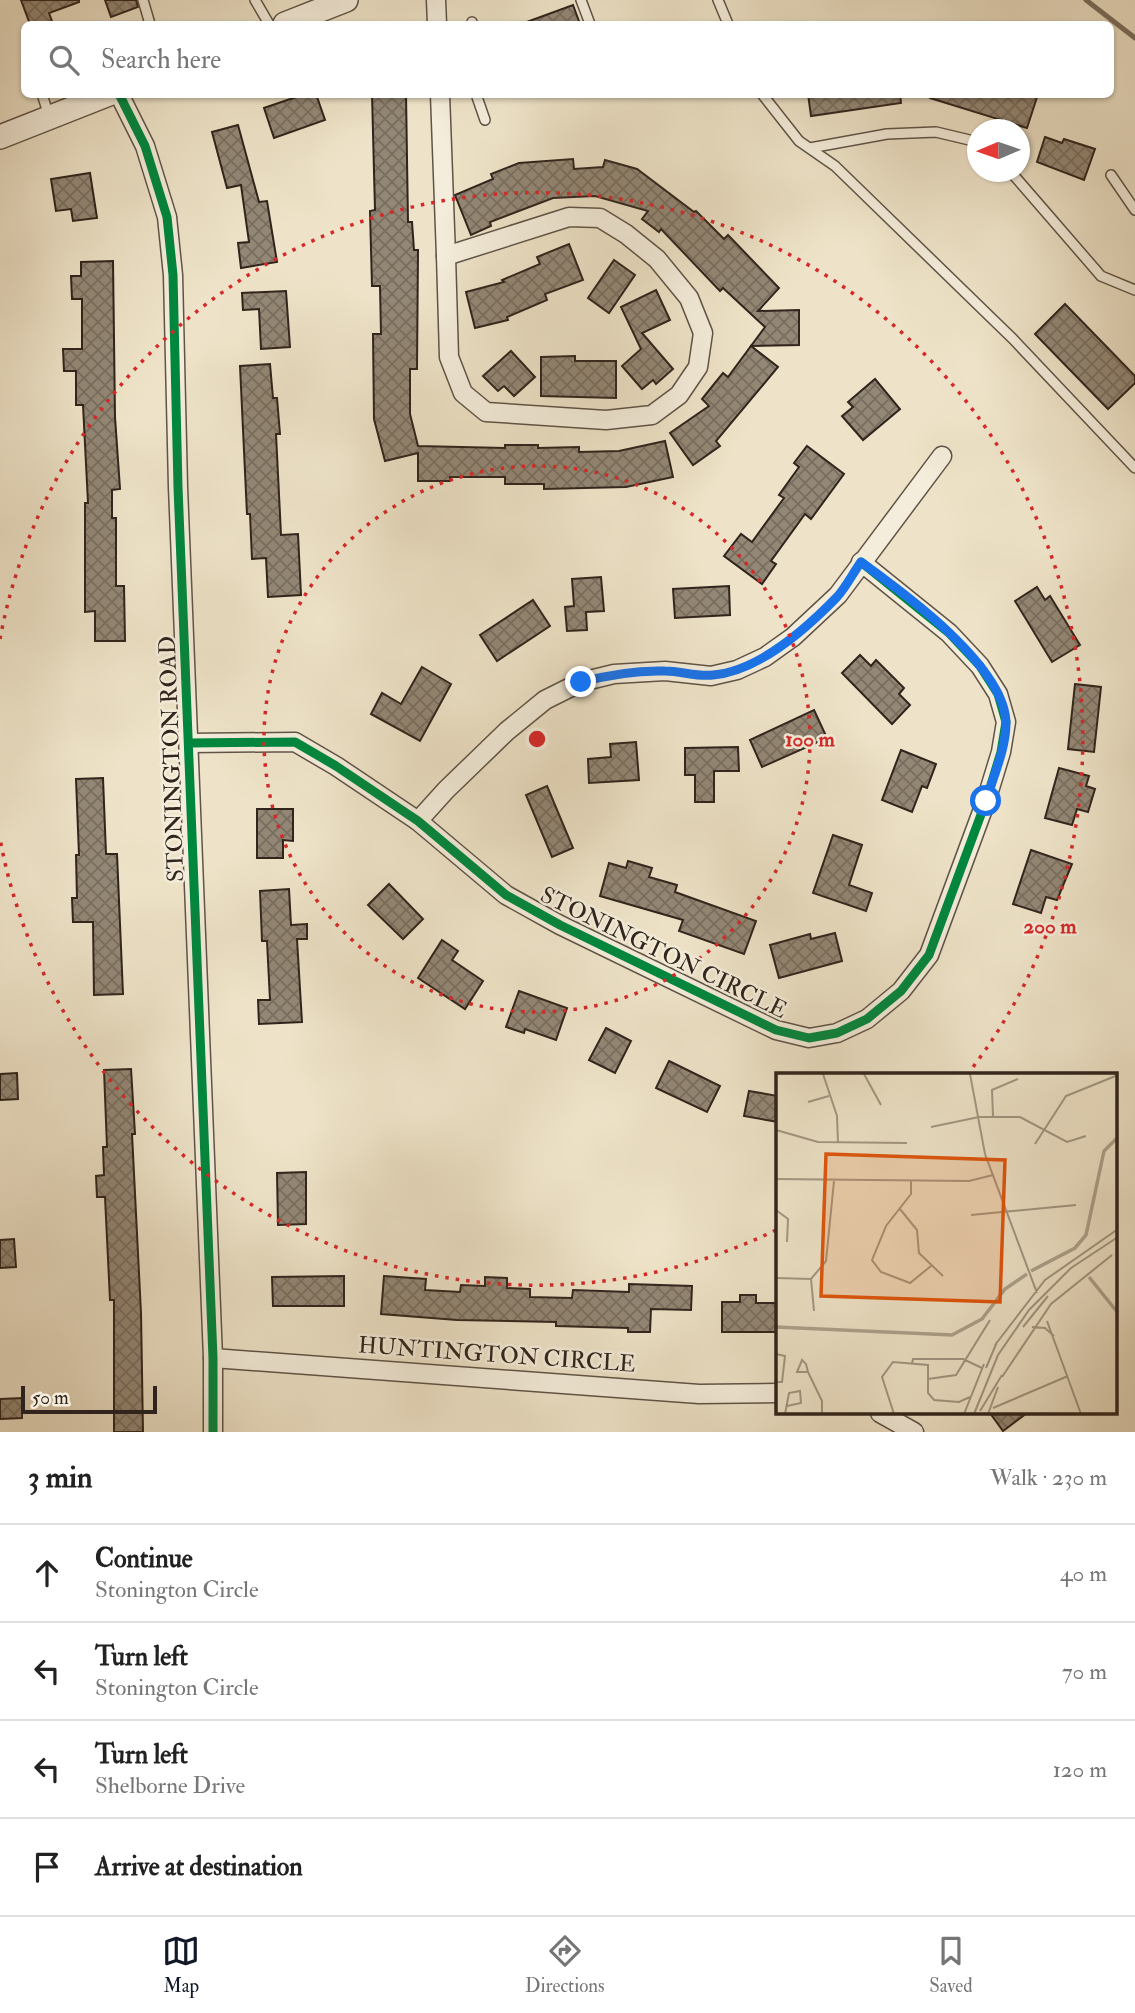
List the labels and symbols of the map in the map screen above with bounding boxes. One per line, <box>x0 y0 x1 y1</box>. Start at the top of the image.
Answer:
north arrow <box>967 119 1030 182</box>
street label: STONINGTON ROAD <box>153 635 190 883</box>
route end <box>565 666 596 697</box>
text: 100 m <box>785 726 836 753</box>
centre of rings <box>525 727 549 751</box>
route start <box>970 785 1001 816</box>
street label: STONINGTON CIRCLE <box>536 880 792 1025</box>
text: 200 m <box>1024 913 1077 940</box>
inset map <box>776 1073 1118 1414</box>
street label: HUNTINGTON CIRCLE <box>357 1330 637 1379</box>
scale bar <box>21 1383 158 1415</box>

